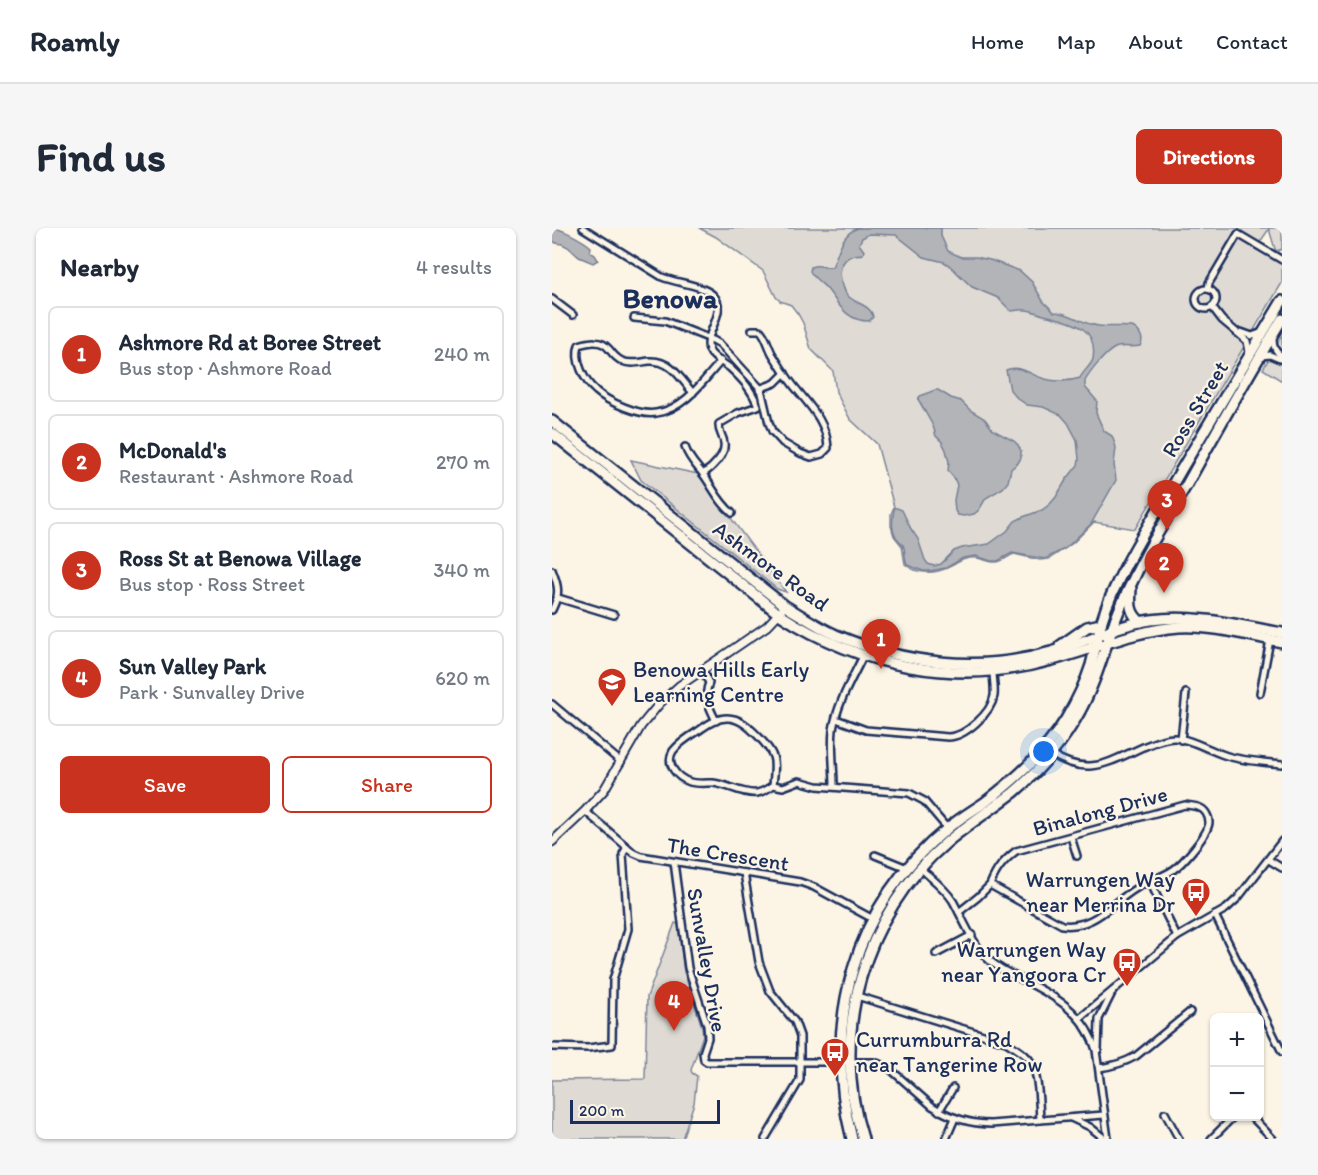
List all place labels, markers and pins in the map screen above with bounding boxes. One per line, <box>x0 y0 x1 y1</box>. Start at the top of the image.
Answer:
pin: 3 <box>1148 480 1186 530</box>
pin: 2 <box>1144 544 1184 593</box>
pin: 1 <box>862 620 900 669</box>
place label: Benowa Hills Early Learning Centre <box>633 656 810 708</box>
school or university icon: Benowa Hills Early Learning Centre <box>596 666 628 708</box>
place label: Warrungen Way near Merrina Dr <box>1026 866 1176 918</box>
bus stop icon: Warrungen Way near Merrina Dr <box>1180 876 1212 918</box>
place label: Warrungen Way near Yangoora Cr <box>941 936 1107 988</box>
bus stop icon: Warrungen Way near Yangoora Cr <box>1111 946 1143 988</box>
pin: 4 <box>654 982 694 1031</box>
place label: Currumburra Rd near Tangerine Row <box>856 1026 1042 1078</box>
bus stop icon: Currumburra Rd near Tangerine Row <box>819 1036 851 1078</box>

